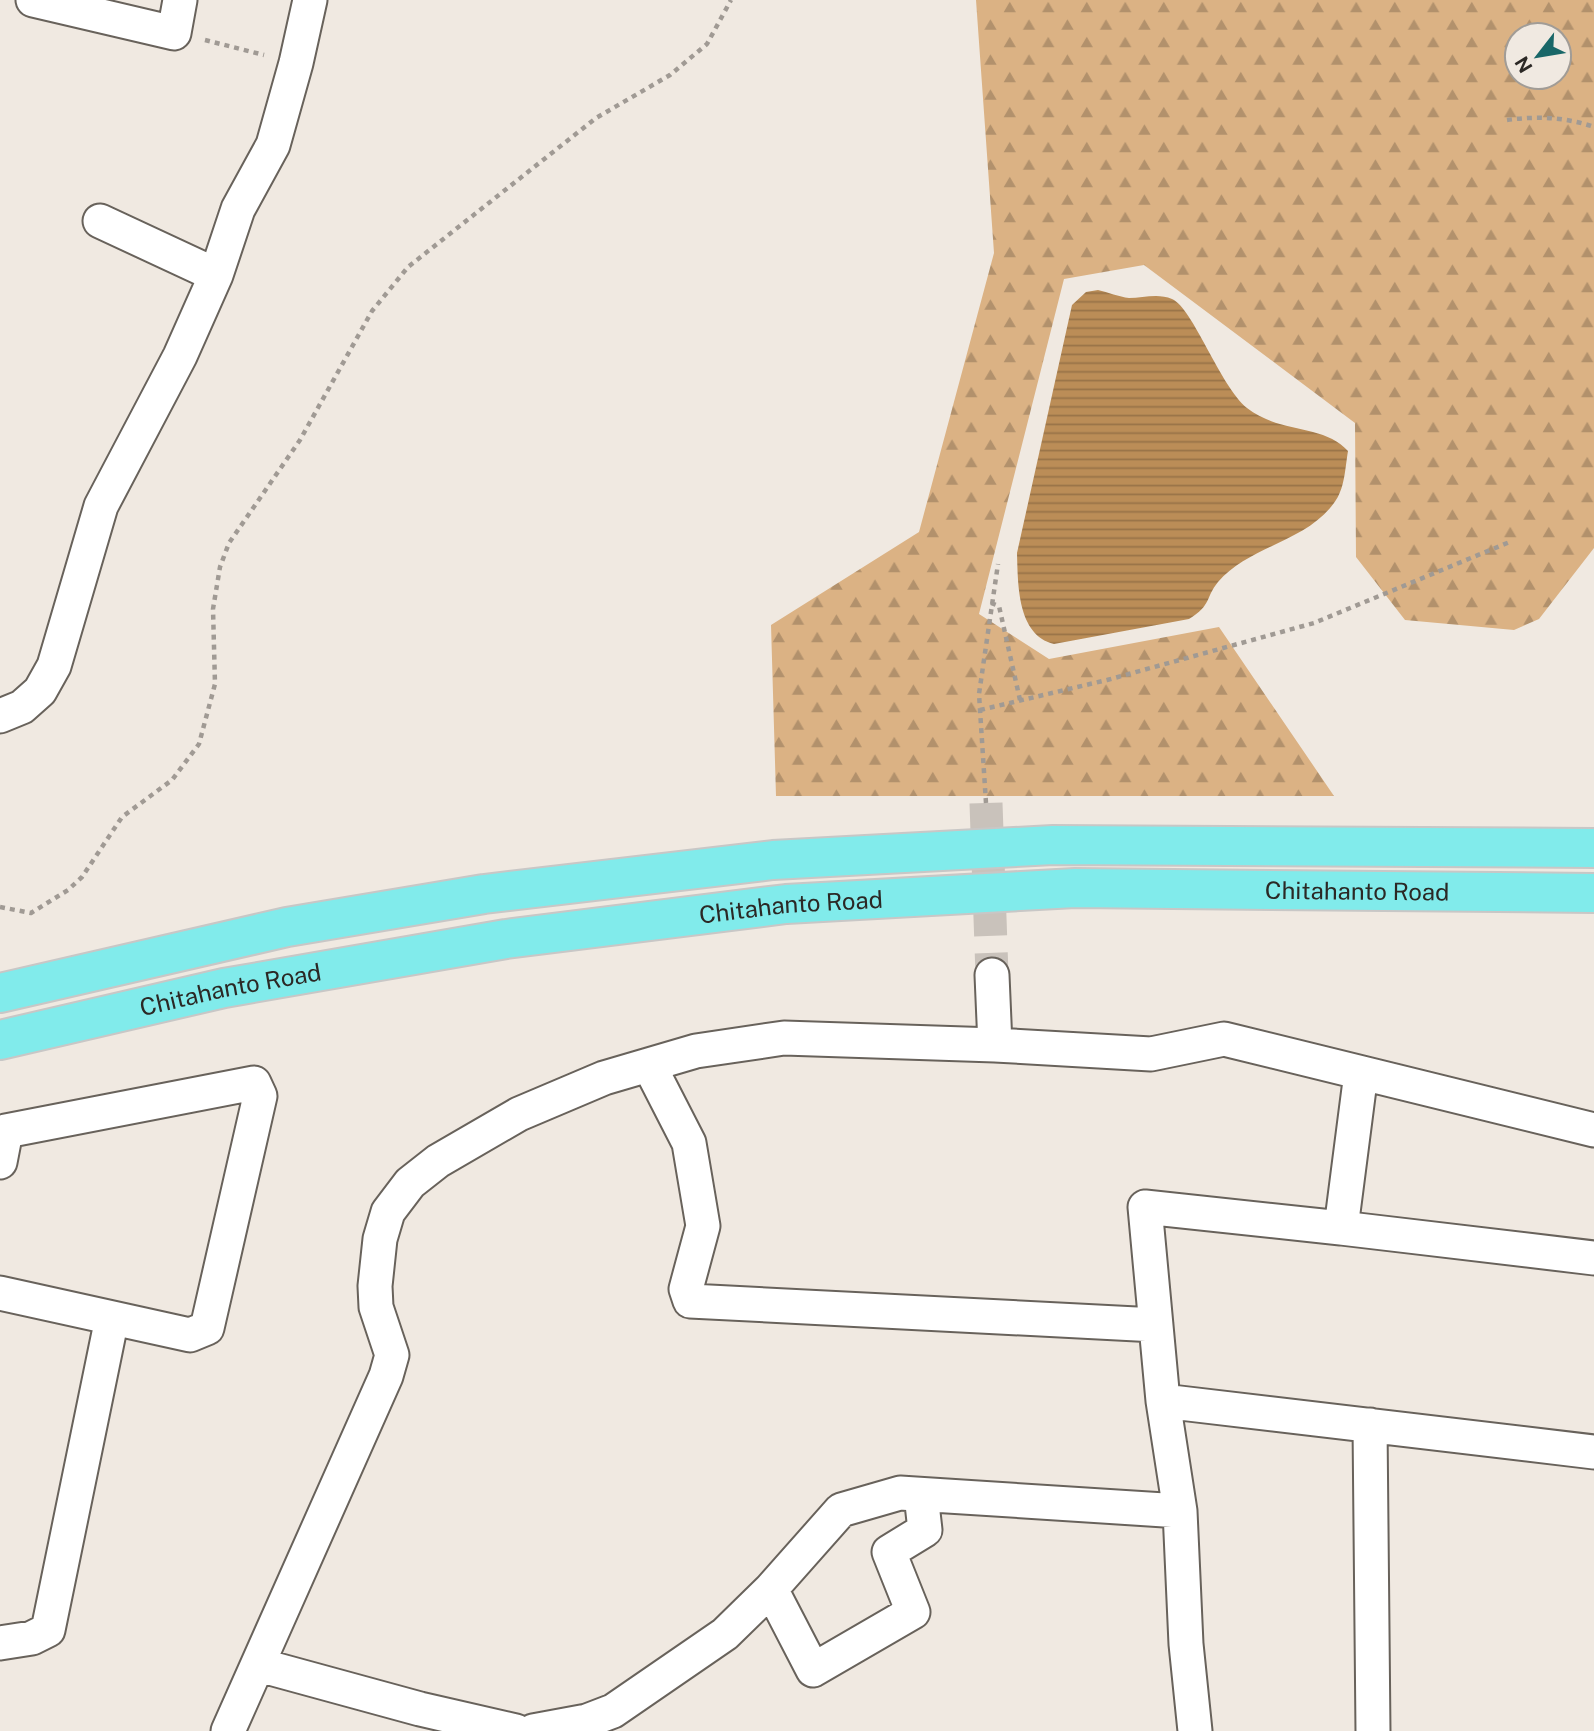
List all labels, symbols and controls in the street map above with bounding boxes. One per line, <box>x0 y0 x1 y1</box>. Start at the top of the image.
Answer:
north arrow <box>1503 21 1573 91</box>
text: N <box>1510 53 1537 77</box>
street label: Chitahanto Road <box>1265 876 1450 906</box>
street label: Chitahanto Road <box>697 885 883 929</box>
street label: Chitahanto Road <box>137 957 323 1021</box>

